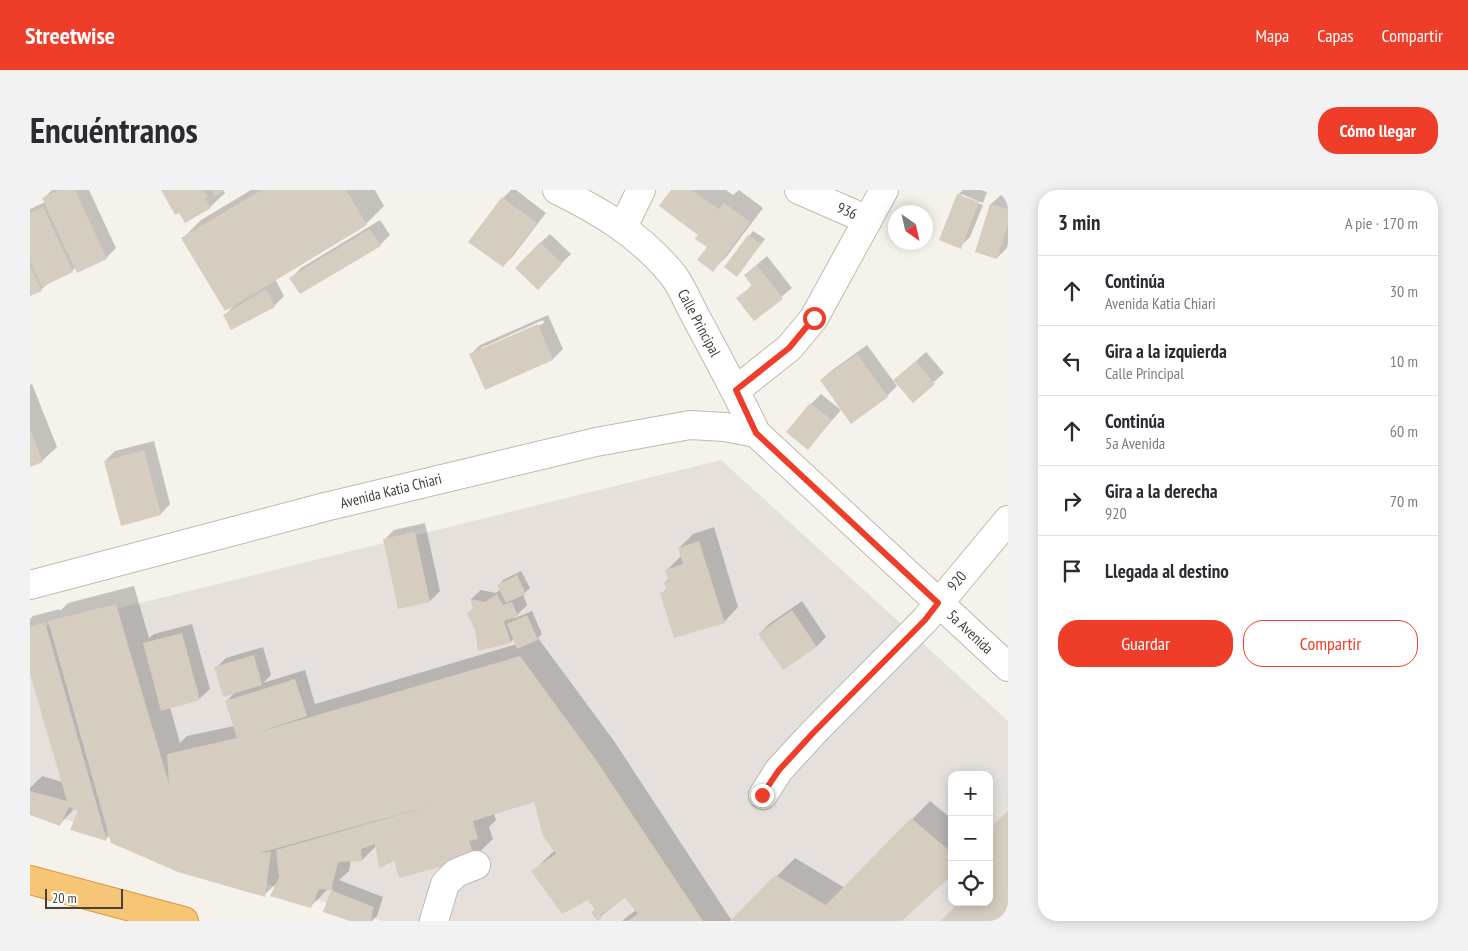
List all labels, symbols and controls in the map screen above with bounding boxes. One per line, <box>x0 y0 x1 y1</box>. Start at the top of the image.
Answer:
text: Streetwise <box>25 20 115 51</box>
text: Mapa <box>1256 24 1289 47</box>
text: Capas <box>1317 24 1354 47</box>
text: Compartir <box>1382 24 1443 47</box>
text: Encuéntranos <box>30 107 198 153</box>
button: Cómo llegar <box>1318 107 1438 154</box>
street label: 936 <box>834 198 861 223</box>
north arrow <box>888 205 933 250</box>
text: 3 min <box>1058 209 1100 236</box>
text: A pie · 170 m <box>1345 213 1418 233</box>
text: Continúa <box>1105 269 1165 293</box>
icon: ahead <box>1058 277 1086 305</box>
text: 30 m <box>1390 281 1418 301</box>
street label: Calle Principal <box>674 286 725 360</box>
text: Avenida Katia Chiari <box>1105 293 1216 313</box>
route start <box>803 307 826 330</box>
text: Gira a la izquierda <box>1105 339 1227 363</box>
icon: left <box>1058 347 1086 375</box>
text: 10 m <box>1390 351 1418 371</box>
text: Calle Principal <box>1105 363 1184 383</box>
text: Continúa <box>1105 409 1165 433</box>
icon: ahead <box>1058 417 1086 445</box>
text: 60 m <box>1390 421 1418 441</box>
text: 5a Avenida <box>1105 433 1165 453</box>
street label: Avenida Katia Chiari <box>338 469 444 512</box>
text: Gira a la derecha <box>1105 479 1218 503</box>
icon: right <box>1058 487 1086 515</box>
text: 70 m <box>1390 491 1418 511</box>
text: 920 <box>1105 503 1127 523</box>
icon: arrive <box>1058 557 1086 585</box>
text: Llegada al destino <box>1105 559 1229 583</box>
street label: 920 <box>943 567 971 595</box>
street label: 5a Avenida <box>943 605 997 658</box>
button: Guardar <box>1058 620 1233 667</box>
button: Compartir <box>1243 620 1418 667</box>
map controls <box>948 771 993 906</box>
button: + <box>948 771 993 816</box>
route end <box>751 784 774 807</box>
button: − <box>948 816 993 861</box>
button: locate <box>948 861 993 906</box>
scale bar <box>45 886 122 909</box>
text: 20 m <box>52 889 77 907</box>

